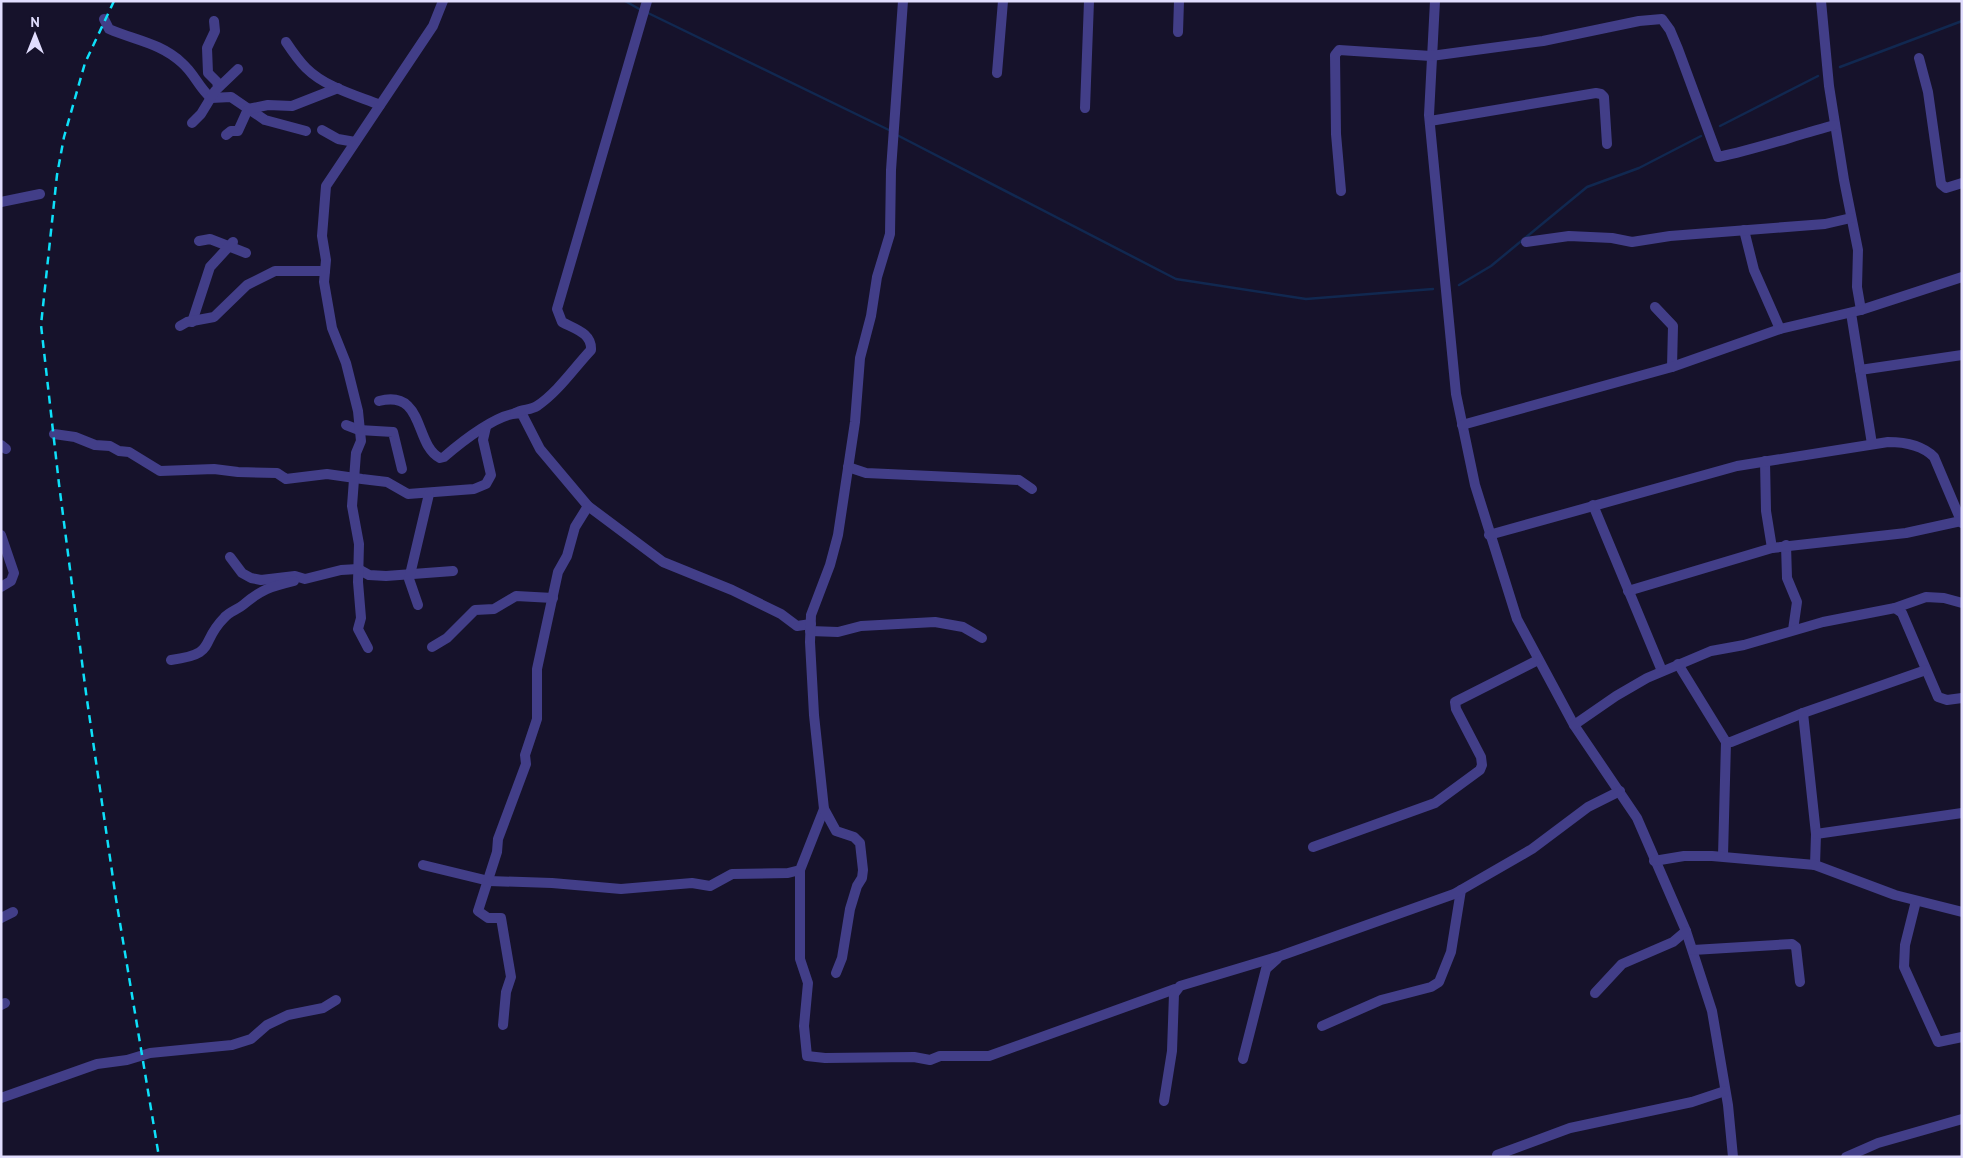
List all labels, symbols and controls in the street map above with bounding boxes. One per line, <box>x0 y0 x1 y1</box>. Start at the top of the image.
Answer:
north arrow <box>10 10 60 60</box>
text: N <box>30 13 40 31</box>

